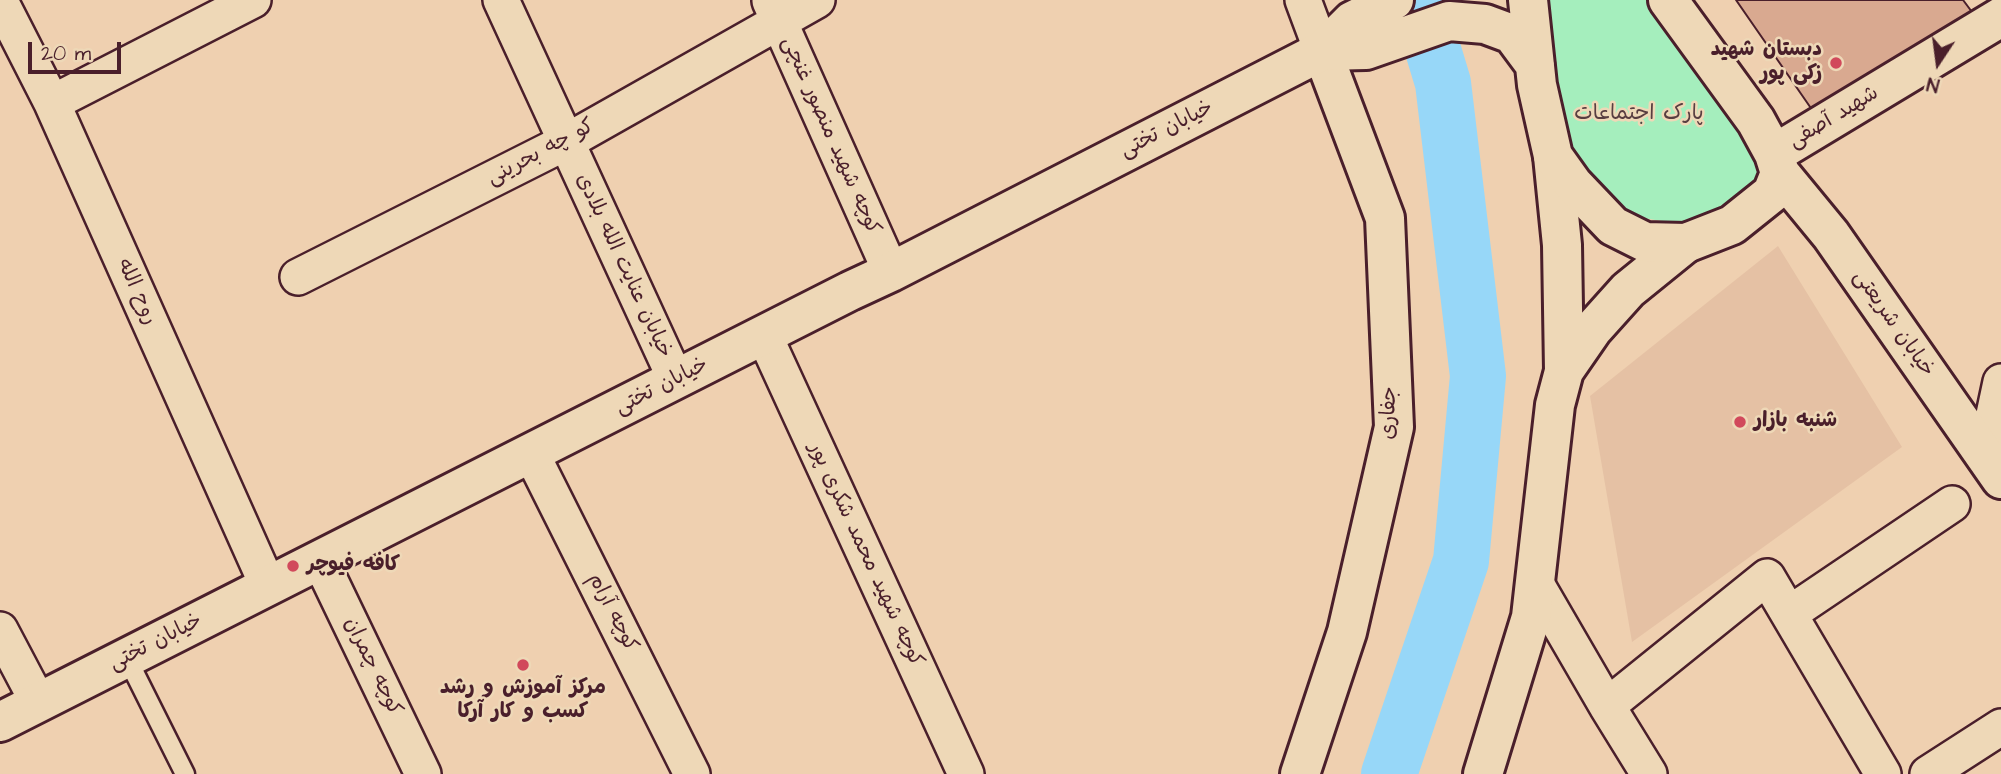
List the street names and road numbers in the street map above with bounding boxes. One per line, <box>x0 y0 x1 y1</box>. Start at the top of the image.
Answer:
street label: کوچه شهید منصور غنچی <box>775 33 885 239</box>
street label: شهید آصفی <box>1784 81 1884 155</box>
street label: خیابان تختی <box>1116 96 1218 164</box>
street label: کو چه بحرینی <box>483 114 599 192</box>
street label: خیابان عنایت الله بلادی <box>569 170 677 362</box>
street label: روح الله <box>110 255 162 329</box>
street label: خیابان شریعتی <box>1847 266 1939 382</box>
street label: خیابان تختی <box>611 353 713 421</box>
street label: جفاری <box>1376 386 1404 440</box>
street label: کوچه شهید محمد شکری پور <box>802 439 928 671</box>
street label: کوچه آرام <box>582 570 642 656</box>
street label: خیابان تختی <box>105 609 207 677</box>
street label: کوچه چمران <box>337 614 407 720</box>

